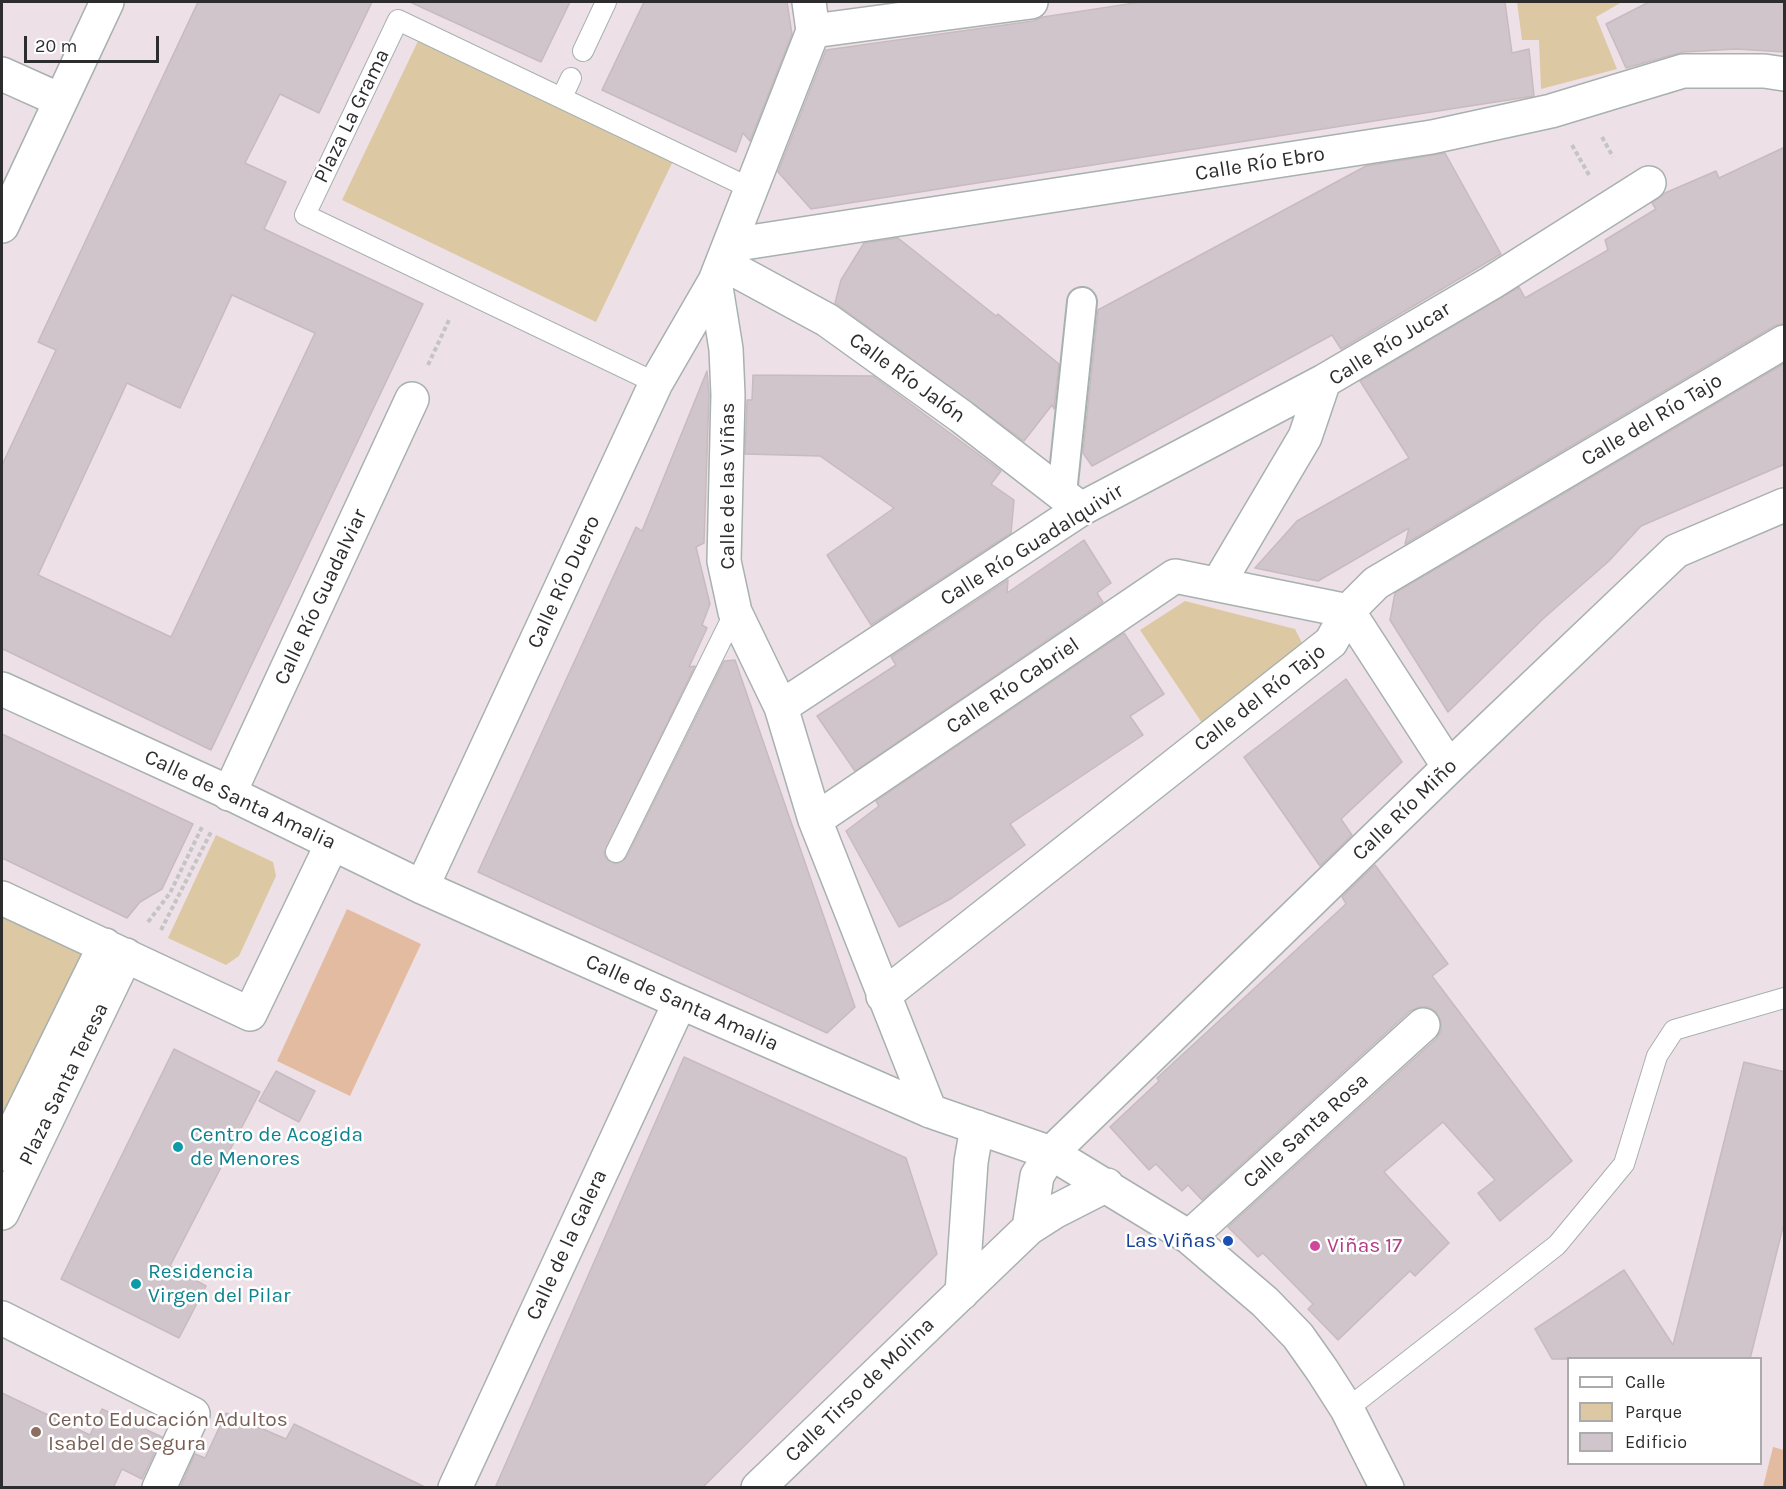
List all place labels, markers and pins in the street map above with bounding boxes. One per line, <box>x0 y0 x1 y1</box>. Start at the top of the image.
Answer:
place label: Centro de Acogida de Menores <box>190 1122 363 1172</box>
marker: Centro de Acogida de Menores <box>171 1140 185 1154</box>
place label: Las Viñas <box>1125 1228 1216 1254</box>
place label: Viñas 17 <box>1327 1233 1402 1259</box>
marker: Las Viñas <box>1221 1234 1235 1248</box>
marker: Viñas 17 <box>1308 1239 1322 1253</box>
place label: Residencia Virgen del Pilar <box>148 1259 291 1309</box>
marker: Residencia Virgen del Pilar <box>129 1277 143 1291</box>
place label: Cento Educación Adultos Isabel de Segura <box>48 1407 288 1457</box>
marker: Cento Educación Adultos Isabel de Segura <box>29 1425 43 1439</box>

